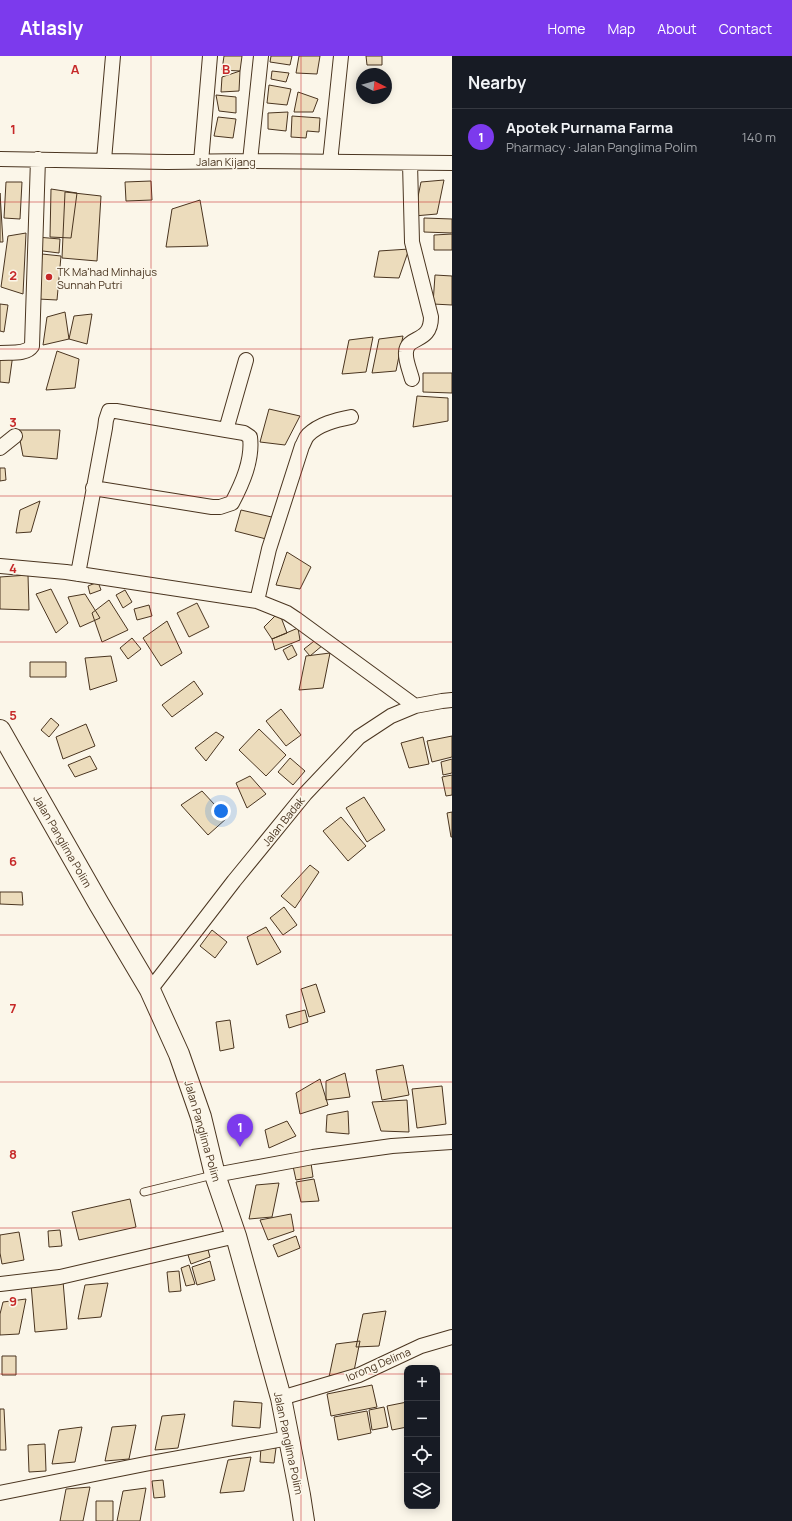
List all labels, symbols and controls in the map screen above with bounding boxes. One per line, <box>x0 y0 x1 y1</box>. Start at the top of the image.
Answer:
text: Atlasly <box>20 15 83 41</box>
text: Home <box>548 19 585 38</box>
text: Map <box>607 19 635 38</box>
text: About <box>657 19 697 38</box>
text: Contact <box>719 19 772 38</box>
text: A <box>71 60 80 78</box>
text: B <box>222 60 230 78</box>
north arrow <box>356 68 392 104</box>
text: Nearby <box>468 71 526 94</box>
text: Apotek Purnama Farma <box>506 117 673 138</box>
text: 1 <box>10 120 16 138</box>
text: 1 <box>478 128 484 146</box>
text: 140 m <box>742 128 776 146</box>
text: Pharmacy · Jalan Panglima Polim <box>506 138 697 156</box>
street label: Jalan Kijang <box>196 154 256 169</box>
place label: TK Ma'had Minhajus Sunnah Putri <box>57 264 157 292</box>
text: 2 <box>9 266 17 284</box>
marker: TK Ma'had Minhajus Sunnah Putri <box>44 272 54 282</box>
text: 3 <box>9 413 17 431</box>
text: 4 <box>9 559 17 577</box>
text: 5 <box>9 706 17 724</box>
street label: Jalan Panglima Polim <box>30 792 96 890</box>
street label: Jalan Badak <box>258 793 308 849</box>
your location <box>211 801 231 821</box>
text: 6 <box>9 852 17 870</box>
text: 7 <box>10 999 17 1017</box>
street label: Jalan Panglima Polim <box>181 1079 225 1183</box>
pin: 1 <box>227 1114 253 1147</box>
text: 8 <box>9 1145 17 1163</box>
text: 9 <box>9 1292 17 1310</box>
street label: lorong Delima <box>343 1344 413 1384</box>
map controls <box>404 1365 440 1509</box>
button: + <box>404 1365 440 1401</box>
street label: Jalan Panglima Polim <box>271 1390 307 1496</box>
button: − <box>404 1401 440 1437</box>
button: locate <box>404 1437 440 1473</box>
button: layers <box>404 1473 440 1509</box>

